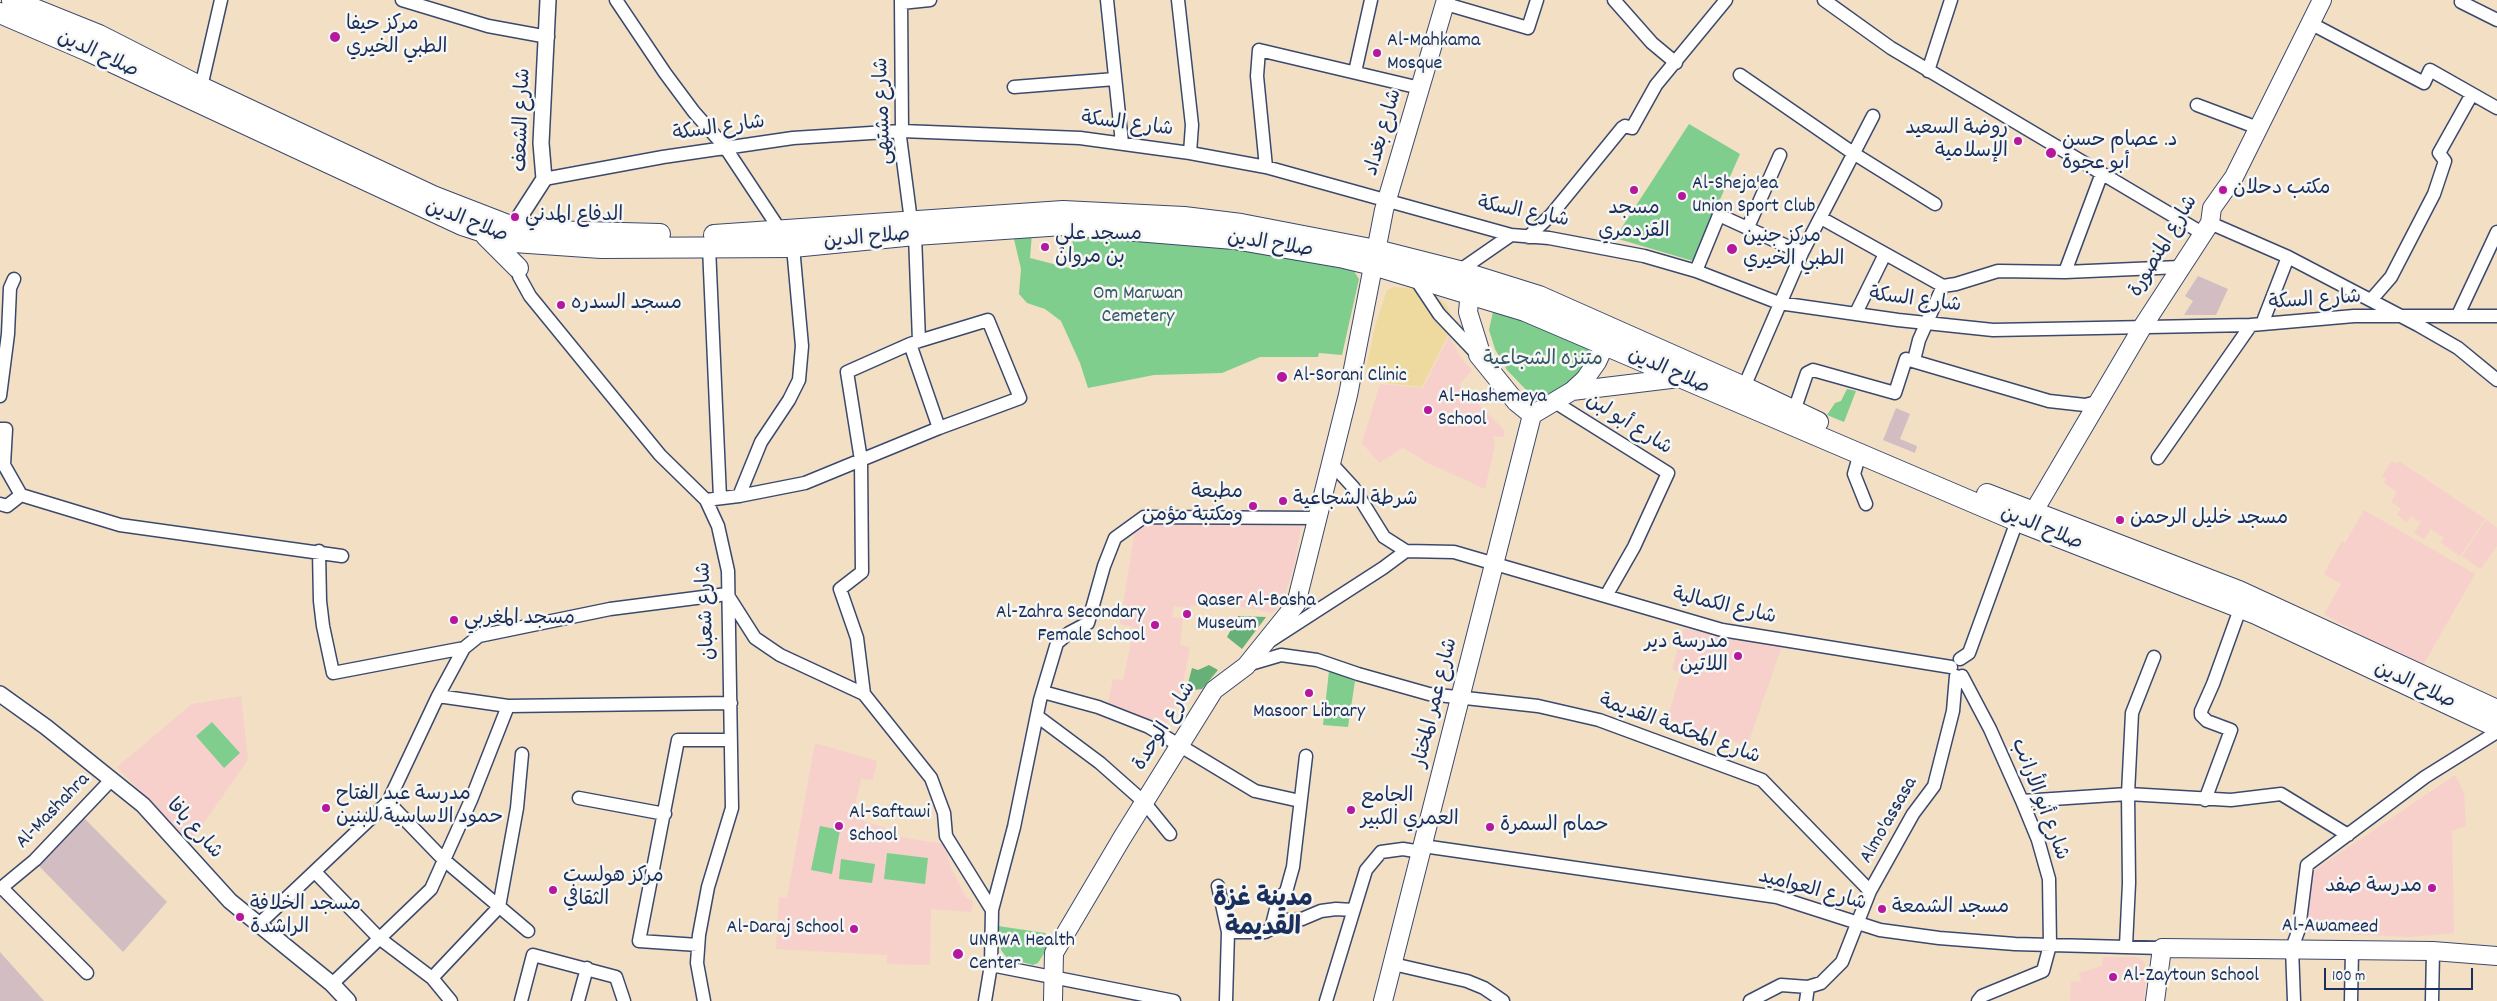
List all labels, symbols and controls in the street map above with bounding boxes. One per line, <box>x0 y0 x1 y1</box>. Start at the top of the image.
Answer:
place label: مركز حيفا الطبي الخيري <box>346 14 447 61</box>
street label: صلاح الدين <box>53 27 141 85</box>
marker: مركز حيفا الطبي الخيري <box>328 30 342 44</box>
place label: Al-Mahkama Mosque <box>1387 30 1480 77</box>
marker: Al-Mahkama Mosque <box>1371 47 1383 59</box>
street label: شارع مشتهى <box>871 57 899 165</box>
street label: شارع الشعف <box>510 68 538 172</box>
street label: شارع بغداد <box>1361 87 1409 179</box>
street label: شارع السكة <box>1080 108 1174 144</box>
street label: شارع السكة <box>671 112 767 148</box>
place label: روضة السعيد الإسلامية <box>1905 118 2008 165</box>
place label: د. عصام حسن أبو عجوة <box>2062 130 2177 177</box>
marker: روضة السعيد الإسلامية <box>2012 135 2024 147</box>
marker: د. عصام حسن أبو عجوة <box>2044 146 2058 160</box>
place label: Al-Sheja'ea Union Sport Club <box>1692 173 1815 220</box>
place label: مكتب دحلان <box>2233 178 2330 202</box>
marker: مسجد القزدمري <box>1628 184 1640 196</box>
marker: مكتب دحلان <box>2217 184 2229 196</box>
marker: Al-Sheja'ea Union Sport Club <box>1676 190 1688 202</box>
street label: شارع المنصورة <box>2125 192 2205 302</box>
street label: شارع السكة <box>1475 193 1571 235</box>
street label: صلاح الدين <box>421 196 511 250</box>
place label: مسجد القزدمري <box>1598 198 1670 245</box>
place label: الدفاع المدني <box>525 205 623 229</box>
marker: الدفاع المدني <box>509 211 521 223</box>
street label: صلاح الدين <box>823 224 911 256</box>
place label: مسجد علي بن مروان <box>1055 224 1142 271</box>
place label: مركز جنين الطبي الخيري <box>1743 226 1844 273</box>
street label: صلاح الدين <box>1225 227 1315 265</box>
marker: مسجد علي بن مروان <box>1039 241 1051 253</box>
marker: مركز جنين الطبي الخيري <box>1725 242 1739 256</box>
park label: Om Marwan Cemetery <box>1093 283 1183 330</box>
street label: شارع السكة <box>1868 284 1962 320</box>
street label: شارع السكة <box>2268 287 2362 317</box>
place label: مسجد السدره <box>571 293 682 317</box>
marker: مسجد السدره <box>555 299 567 311</box>
street label: صلاح الدين <box>1623 344 1713 402</box>
park label: متنزه الشجاعية <box>1483 349 1603 373</box>
place label: Al-Sorani Clinic <box>1293 365 1407 389</box>
marker: Al-Sorani Clinic <box>1275 370 1289 384</box>
place label: Al-Hashemeya School <box>1438 386 1547 433</box>
street label: شارع أبو لبن <box>1580 390 1676 462</box>
marker: Al-Hashemeya School <box>1422 404 1434 416</box>
place label: مطبعة ومكتبة مؤمن <box>1142 482 1243 529</box>
place label: شرطة الشجاعية <box>1293 489 1418 513</box>
marker: شرطة الشجاعية <box>1277 495 1289 507</box>
marker: مطبعة ومكتبة مؤمن <box>1247 500 1259 512</box>
street label: صلاح الدين <box>1996 503 2086 557</box>
place label: مسجد خليل الرحمن <box>2130 508 2288 532</box>
marker: مسجد خليل الرحمن <box>2114 514 2126 526</box>
street label: شارع شعبان <box>693 561 723 661</box>
street label: شارع الكمالية <box>1670 584 1778 632</box>
place label: Qaser Al-Basha Museum <box>1197 590 1316 637</box>
place label: Al-Zahra Secondary Female School <box>996 602 1145 649</box>
place label: مسجد المغربي <box>464 608 575 632</box>
marker: Qaser Al-Basha Museum <box>1181 608 1193 620</box>
marker: مسجد المغربي <box>448 614 460 626</box>
marker: Al-Zahra Secondary Female School <box>1149 619 1161 631</box>
place label: مدرسة دير اللاتين <box>1645 632 1728 679</box>
street label: شارع عمر المختار <box>1409 636 1465 770</box>
marker: مدرسة دير اللاتين <box>1732 650 1744 662</box>
street label: صلاح الدين <box>2370 658 2458 716</box>
street label: شارع الوحدة <box>1129 678 1203 776</box>
marker: Masoor Library <box>1303 687 1315 699</box>
street label: شارع المحكمة القديمة <box>1595 691 1763 771</box>
place label: Masoor Library <box>1253 701 1365 725</box>
street label: شارع أبو الأرانب <box>2004 736 2072 864</box>
street label: Al-Mashahra <box>12 769 96 855</box>
street label: Almo'assasa <box>1856 774 1924 868</box>
place label: مدرسة عبد الفتاح حمود الاساسية للبنين <box>336 784 503 831</box>
place label: الجامع العمري الكبير <box>1361 786 1459 833</box>
street label: شارع يافا <box>160 795 226 865</box>
marker: مدرسة عبد الفتاح حمود الاساسية للبنين <box>320 802 332 814</box>
place label: Al-Saftawi School <box>849 802 930 849</box>
marker: الجامع العمري الكبير <box>1345 804 1357 816</box>
place label: حمام السمرة <box>1500 815 1608 839</box>
marker: Al-Saftawi School <box>833 820 845 832</box>
marker: حمام السمرة <box>1484 821 1496 833</box>
place label: مركز هولست الثقافي <box>563 866 664 913</box>
street label: شارع العواميد <box>1755 866 1869 918</box>
place label: مدرسة صفد <box>2325 876 2422 900</box>
marker: مدرسة صفد <box>2426 882 2438 894</box>
marker: مركز هولست الثقافي <box>547 884 559 896</box>
district label: مدينة غزة القديمة <box>1213 887 1313 946</box>
place label: مسجد الخلافة الراشدة <box>250 894 361 941</box>
place label: مسجد الشمعة <box>1892 897 2009 921</box>
marker: مسجد الشمعة <box>1876 903 1888 915</box>
marker: مسجد الخلافة الراشدة <box>234 911 246 923</box>
street label: Al-Awameed <box>2282 915 2378 941</box>
place label: Al-Daraj School <box>727 917 844 941</box>
marker: Al-Daraj School <box>848 923 860 935</box>
place label: UNRWA Health Center <box>969 930 1075 977</box>
marker: UNRWA Health Center <box>951 947 965 961</box>
scale bar <box>2327 958 2476 990</box>
place label: Al-Zaytoun School <box>2123 965 2259 989</box>
text: 100 m <box>2332 966 2365 988</box>
marker: Al-Zaytoun School <box>2107 971 2119 983</box>

